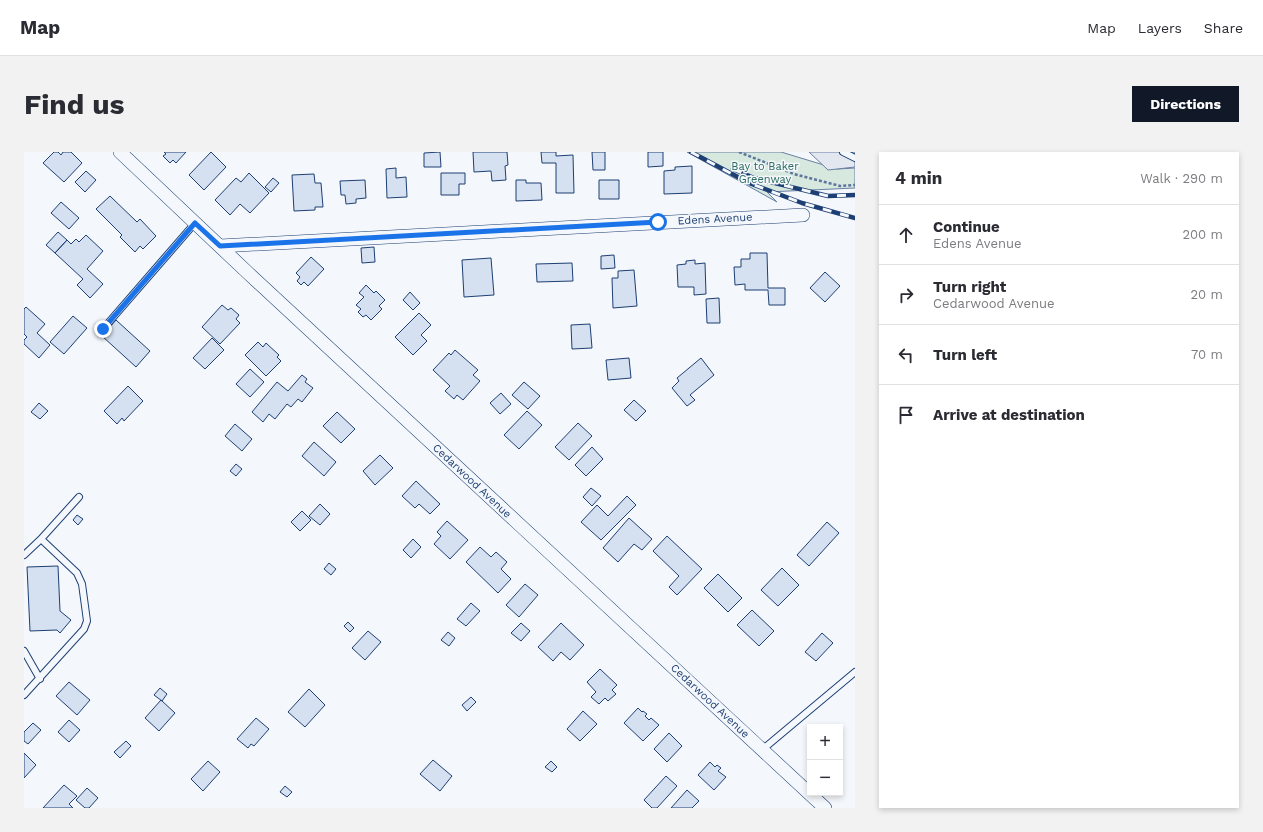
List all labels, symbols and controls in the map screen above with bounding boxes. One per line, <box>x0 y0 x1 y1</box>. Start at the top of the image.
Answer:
text: Map <box>20 16 60 39</box>
text: Map <box>1087 20 1116 36</box>
text: Layers <box>1138 20 1182 36</box>
text: Share <box>1204 20 1243 36</box>
button: Directions <box>1132 86 1239 122</box>
text: Find us <box>24 88 124 121</box>
park label: Bay to Baker Greenway <box>731 160 799 186</box>
text: 4 min <box>895 168 942 188</box>
text: Walk · 290 m <box>1140 171 1223 186</box>
street label: Edens Avenue <box>677 211 753 227</box>
route start <box>649 213 667 231</box>
text: Continue <box>933 218 1000 236</box>
icon: ahead <box>895 224 917 246</box>
text: 200 m <box>1182 227 1223 242</box>
text: Edens Avenue <box>933 236 1022 251</box>
text: Turn right <box>933 278 1006 296</box>
icon: right <box>895 284 917 306</box>
text: 20 m <box>1191 287 1223 302</box>
text: Cedarwood Avenue <box>933 296 1055 311</box>
route end <box>94 320 112 338</box>
icon: left <box>895 344 917 366</box>
text: Turn left <box>933 346 997 364</box>
text: 70 m <box>1191 347 1223 362</box>
icon: arrive <box>895 404 917 426</box>
text: Arrive at destination <box>933 406 1085 424</box>
street label: Cedarwood Avenue <box>430 441 514 521</box>
street label: Cedarwood Avenue <box>668 661 752 741</box>
map controls <box>807 724 843 796</box>
button: + <box>807 724 843 760</box>
button: − <box>807 760 843 796</box>

